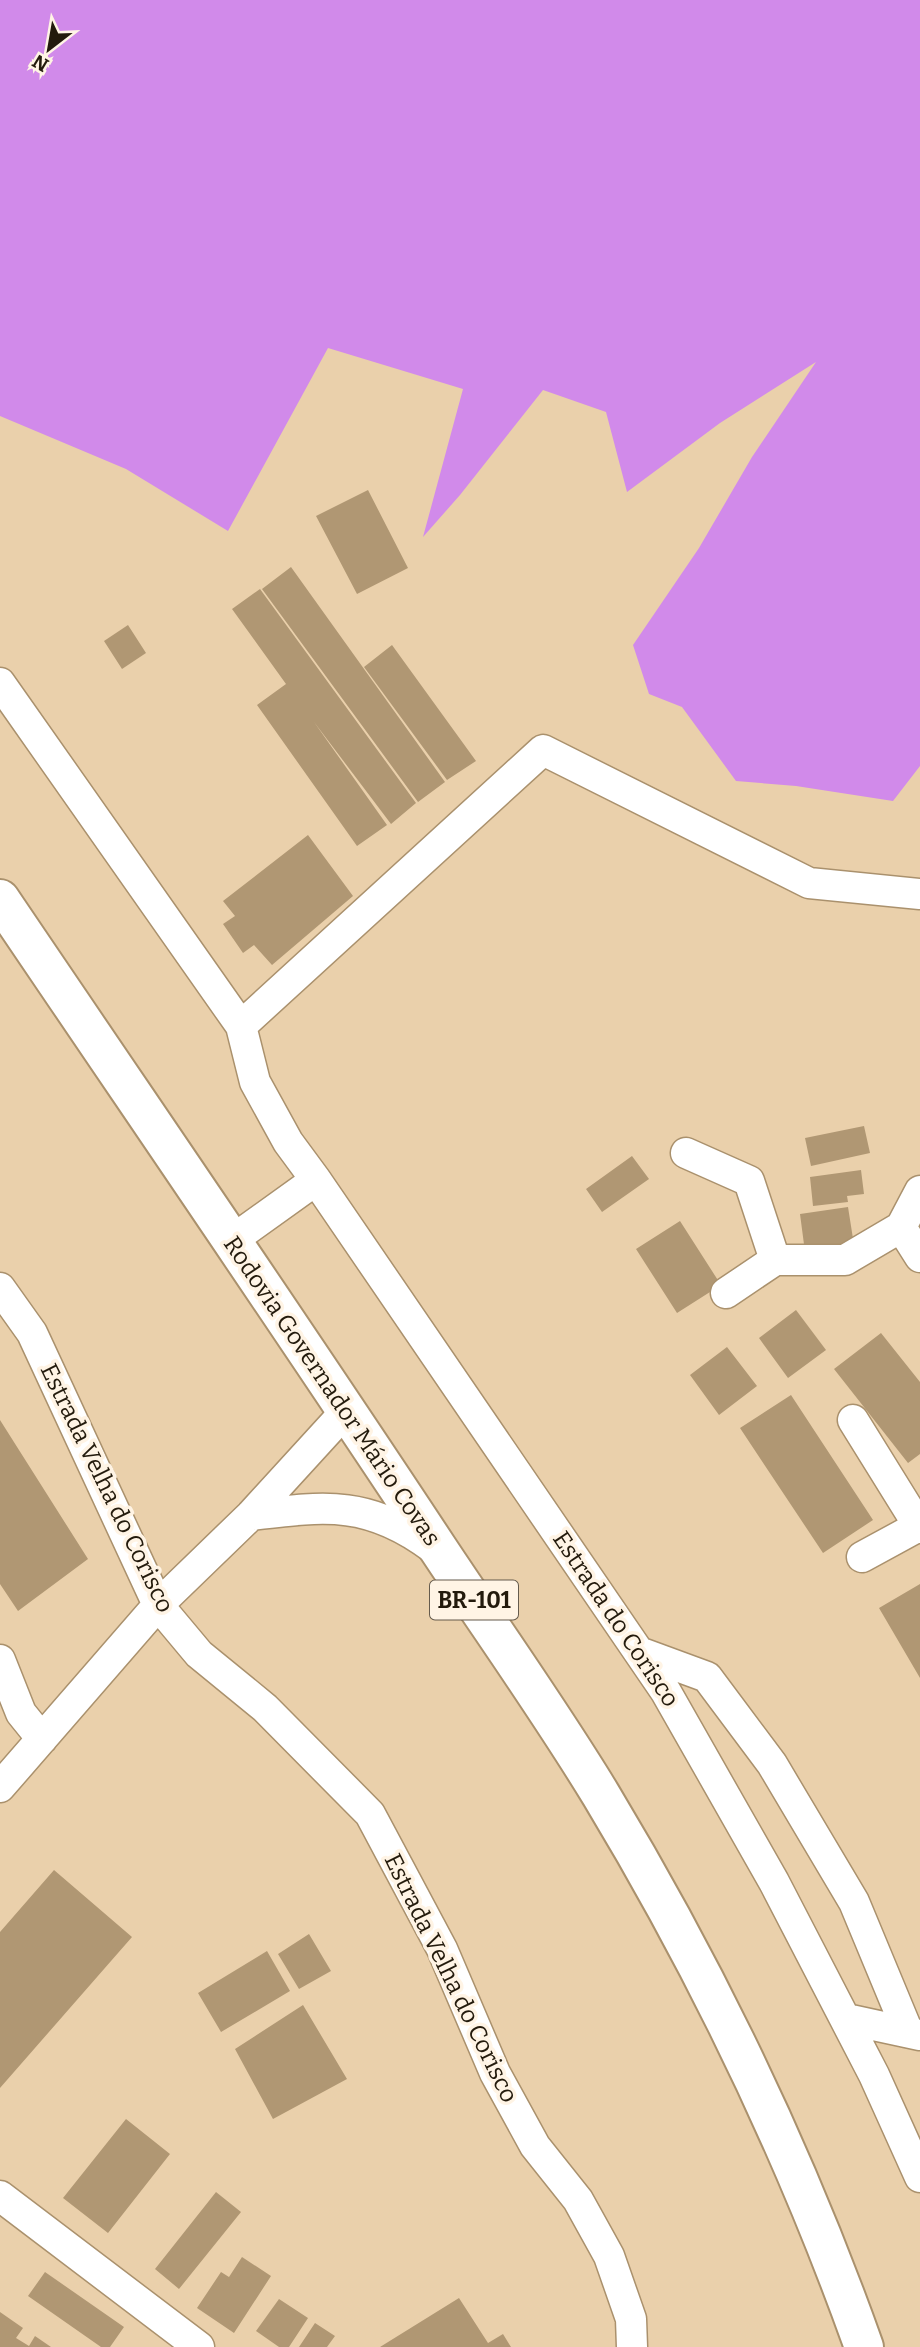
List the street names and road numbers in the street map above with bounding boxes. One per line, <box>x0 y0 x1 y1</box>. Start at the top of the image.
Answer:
street label: Rodovia Governador Mário Covas <box>218 1231 446 1551</box>
street label: Estrada Velha do Corisco <box>35 1359 179 1617</box>
street label: Estrada do Corisco <box>547 1526 685 1712</box>
road number: BR-101 <box>430 1581 518 1620</box>
street label: Estrada Velha do Corisco <box>379 1849 523 2107</box>

